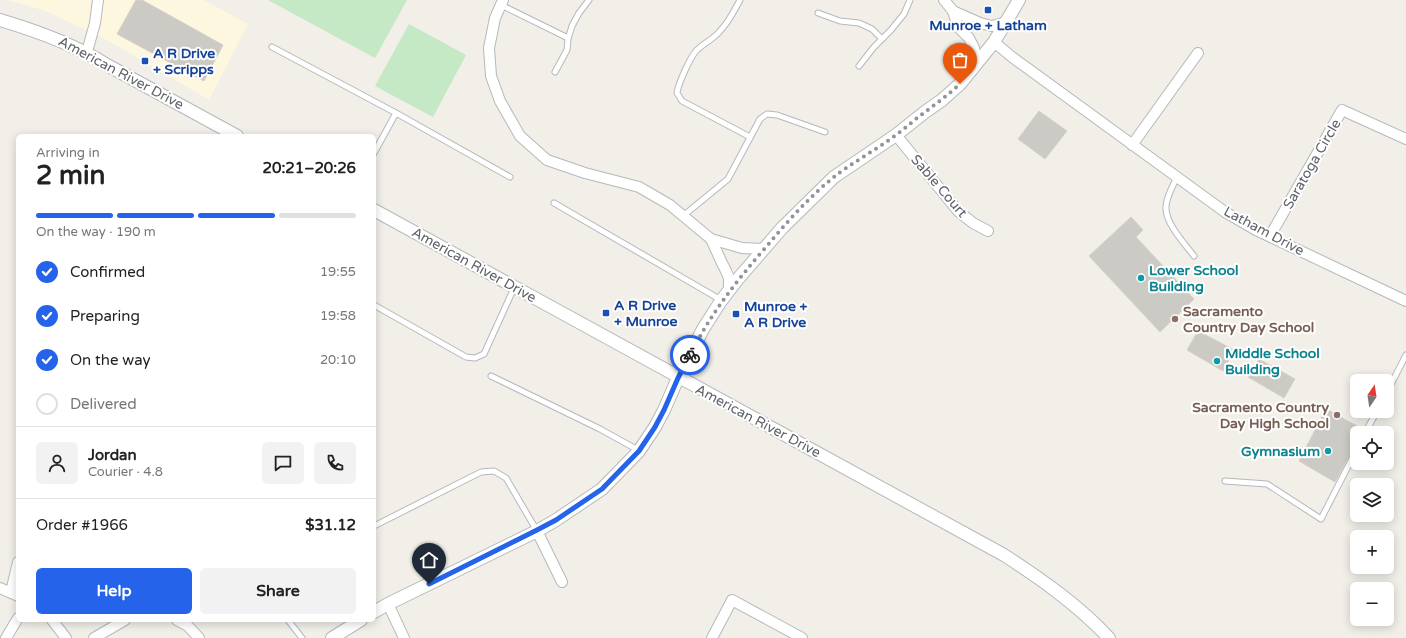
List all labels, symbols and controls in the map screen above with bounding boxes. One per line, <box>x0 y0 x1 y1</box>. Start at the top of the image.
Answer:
marker: Munroe + Latham <box>983 5 993 15</box>
place label: Munroe + Latham <box>929 17 1047 34</box>
street label: American River Drive <box>55 33 187 113</box>
pin <box>943 43 977 84</box>
place label: A R Drive + Scripps <box>153 45 215 78</box>
icon: bag <box>949 49 971 71</box>
marker: A R Drive + Scripps <box>140 56 150 66</box>
street label: Saratoga Circle <box>1279 116 1345 212</box>
text: Arriving in <box>36 145 100 161</box>
street label: Sable Court <box>907 151 971 221</box>
text: 20:21–20:26 <box>263 159 356 177</box>
text: 2 min <box>36 160 105 191</box>
street label: Latham Drive <box>1221 203 1307 259</box>
text: On the way · 190 m <box>36 224 156 240</box>
street label: American River Drive <box>409 224 539 306</box>
icon: check <box>36 261 58 283</box>
place label: Lower School Building <box>1149 262 1239 295</box>
text: Confirmed <box>70 263 145 281</box>
text: 19:55 <box>320 264 356 280</box>
marker: Lower School Building <box>1136 273 1146 283</box>
place label: A R Drive + Munroe <box>614 297 678 330</box>
place label: Munroe + A R Drive <box>744 298 808 331</box>
place label: Sacramento Country Day School <box>1183 303 1314 336</box>
icon: check <box>36 305 58 327</box>
text: Preparing <box>70 307 140 325</box>
text: 19:58 <box>320 308 356 324</box>
marker: A R Drive + Munroe <box>601 308 611 318</box>
marker: Munroe + A R Drive <box>731 309 741 319</box>
marker: Sacramento Country Day School <box>1170 314 1180 324</box>
courier <box>670 335 710 375</box>
icon: bike <box>679 344 701 366</box>
place label: Middle School Building <box>1225 345 1320 378</box>
icon: check <box>36 349 58 371</box>
text: On the way <box>70 351 150 369</box>
text: 20:10 <box>320 352 356 368</box>
marker: Middle School Building <box>1212 356 1222 366</box>
north arrow <box>1350 374 1394 418</box>
map controls <box>1350 374 1394 626</box>
street label: American River Drive <box>692 381 824 461</box>
text: Delivered <box>70 395 137 413</box>
place label: Sacramento Country Day High School <box>1192 399 1329 432</box>
marker: Sacramento Country Day High School <box>1332 410 1342 420</box>
button: locate <box>1350 426 1394 470</box>
button: person <box>36 442 78 484</box>
button: chat <box>262 442 304 484</box>
button: phone <box>314 442 356 484</box>
place label: Gymnasium <box>1241 443 1320 460</box>
text: Jordan <box>88 446 137 464</box>
marker: Gymnasium <box>1323 446 1333 456</box>
text: Courier · 4.8 <box>88 464 163 480</box>
button: layers <box>1350 478 1394 522</box>
text: Order #1966 <box>36 516 128 534</box>
text: $31.12 <box>305 516 356 534</box>
button: + <box>1350 530 1394 574</box>
pin <box>412 543 446 584</box>
icon: home <box>418 549 440 571</box>
button: Help <box>36 568 192 614</box>
button: Share <box>200 568 356 614</box>
button: − <box>1350 582 1394 626</box>

